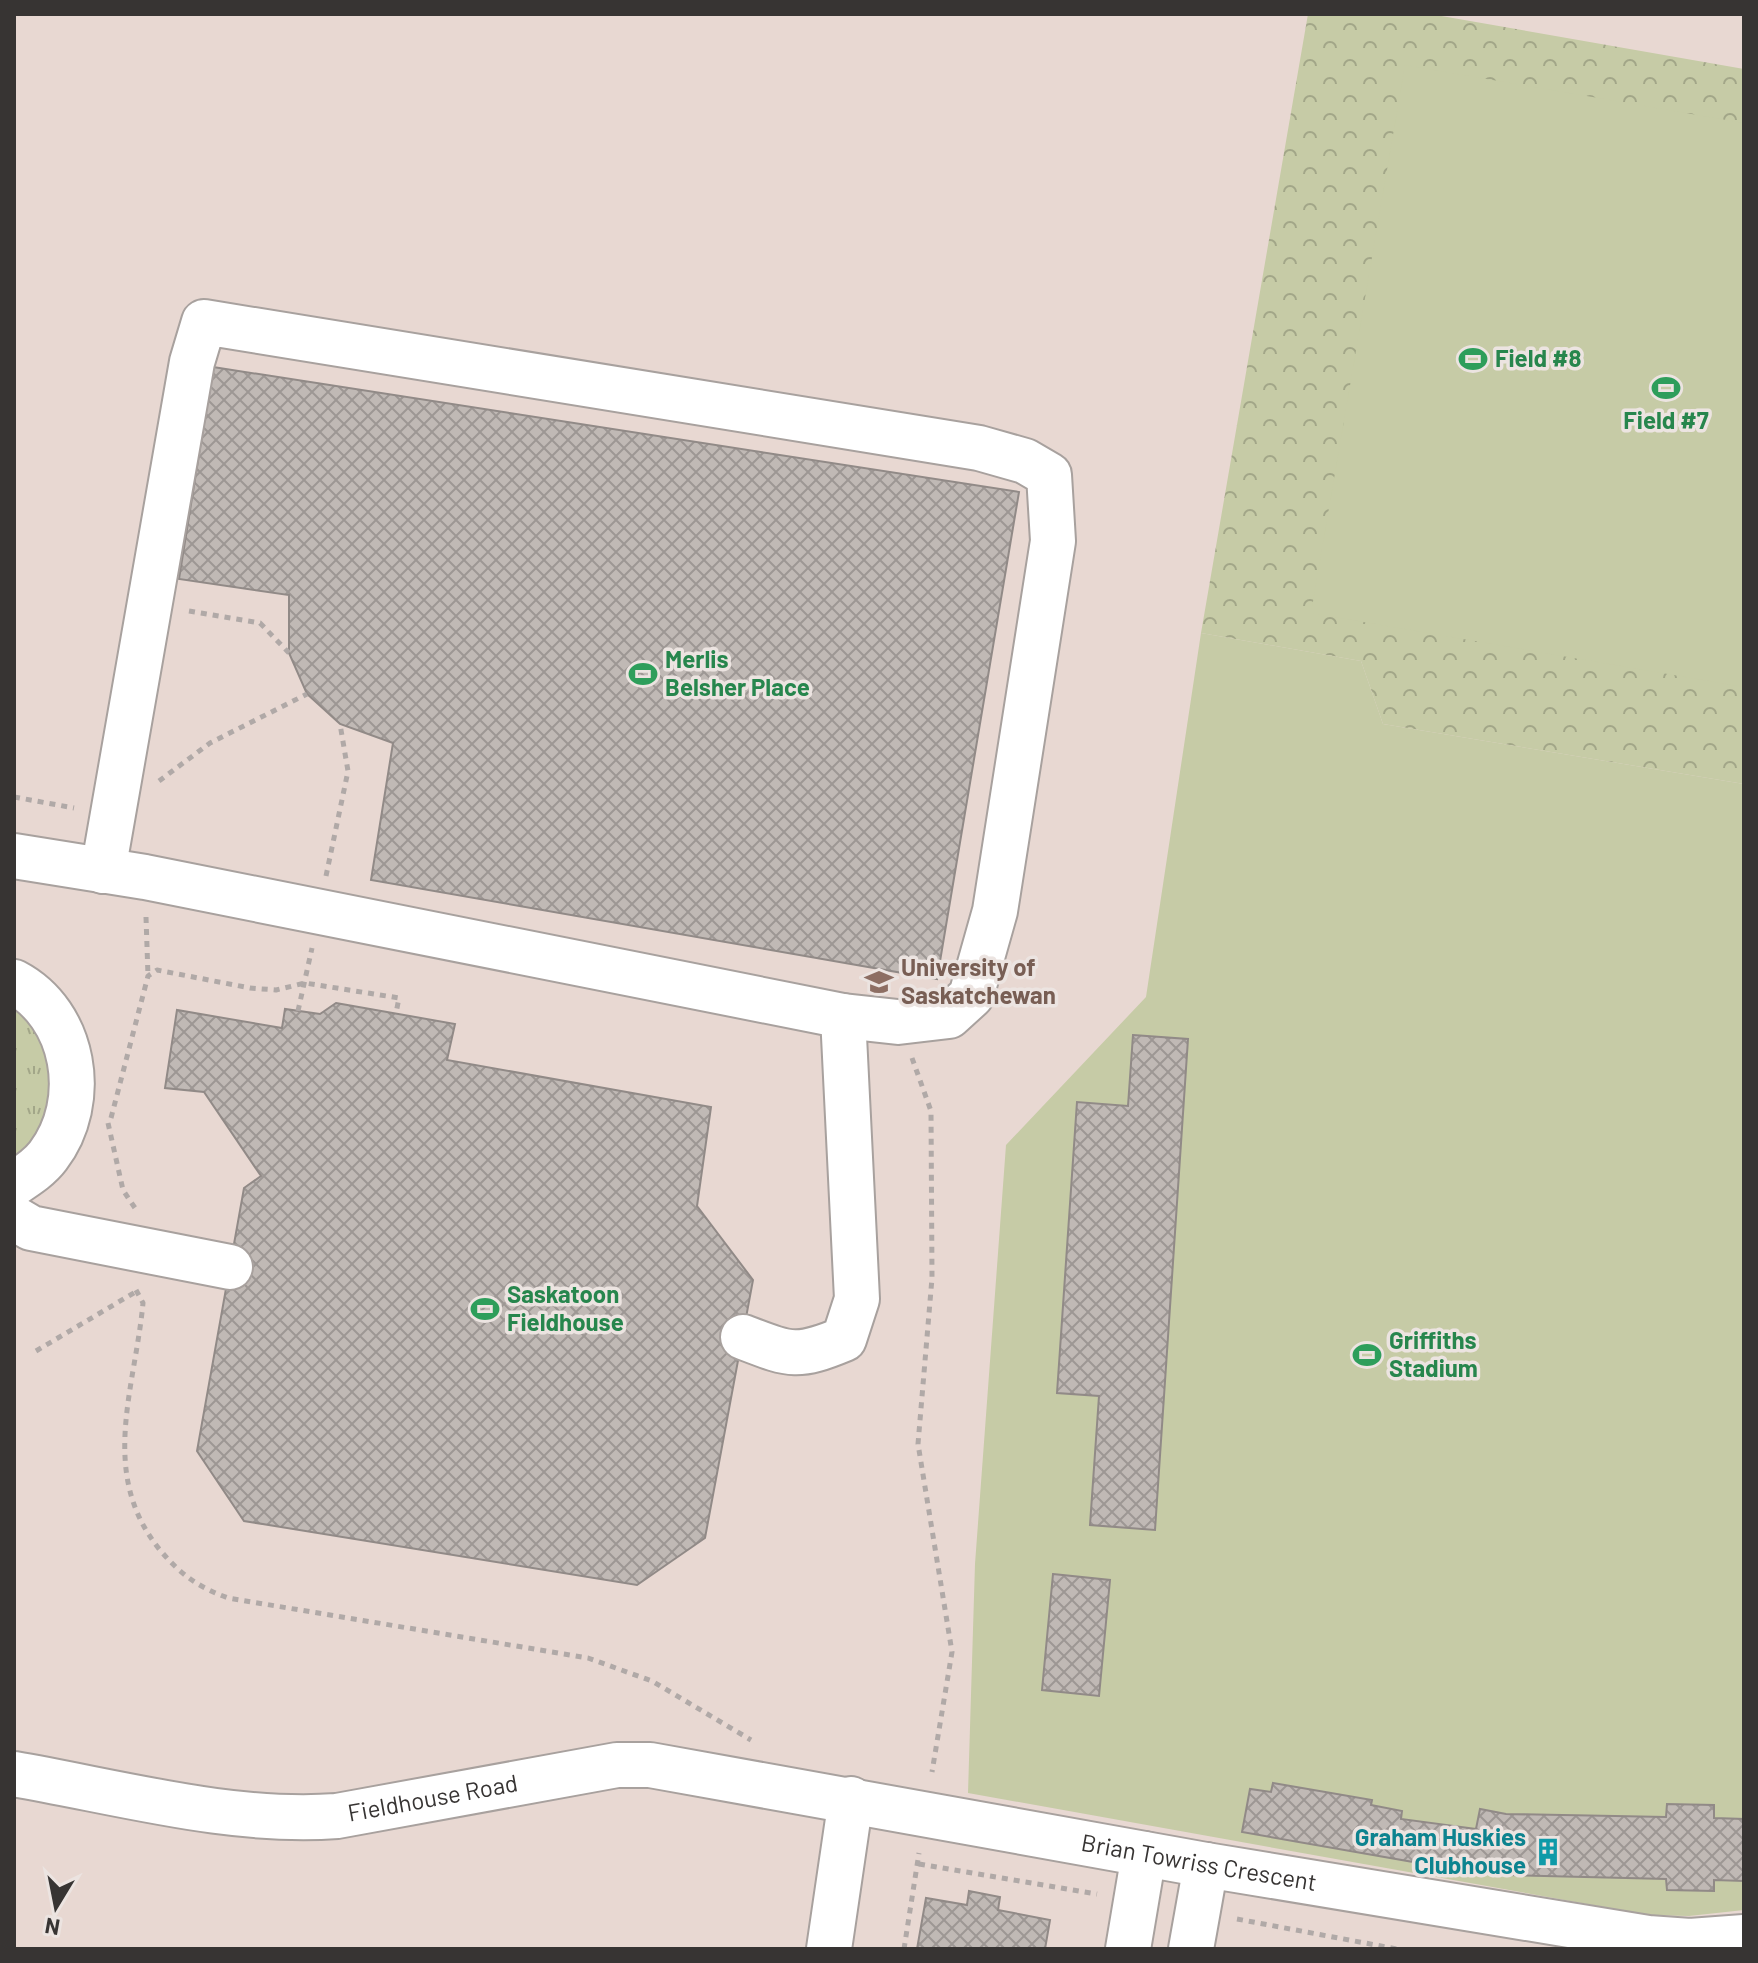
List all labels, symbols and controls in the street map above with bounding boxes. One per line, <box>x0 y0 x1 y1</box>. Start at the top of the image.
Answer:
place label: Field #8 <box>1495 343 1581 372</box>
sports icon: Field #8 <box>1458 344 1488 374</box>
sports icon: Field #7 <box>1651 373 1681 403</box>
place label: Field #7 <box>1623 405 1709 434</box>
place label: Merlis Belsher Place <box>665 644 810 701</box>
sports icon: Merlis Belsher Place <box>628 659 658 689</box>
place label: University of Saskatchewan <box>901 952 1056 1009</box>
school or university icon: University of Saskatchewan <box>864 967 894 997</box>
place label: Saskatoon Fieldhouse <box>507 1279 624 1336</box>
sports icon: Saskatoon Fieldhouse <box>470 1294 500 1324</box>
place label: Griffiths Stadium <box>1389 1325 1478 1382</box>
sports icon: Griffiths Stadium <box>1352 1340 1382 1370</box>
street label: Fieldhouse Road <box>345 1767 520 1827</box>
place label: Graham Huskies Clubhouse <box>1355 1822 1526 1879</box>
street label: Brian Towriss Crescent <box>1079 1827 1319 1896</box>
building icon: Graham Huskies Clubhouse <box>1533 1837 1563 1867</box>
north arrow <box>16 1867 96 1947</box>
text: N <box>43 1914 62 1942</box>

